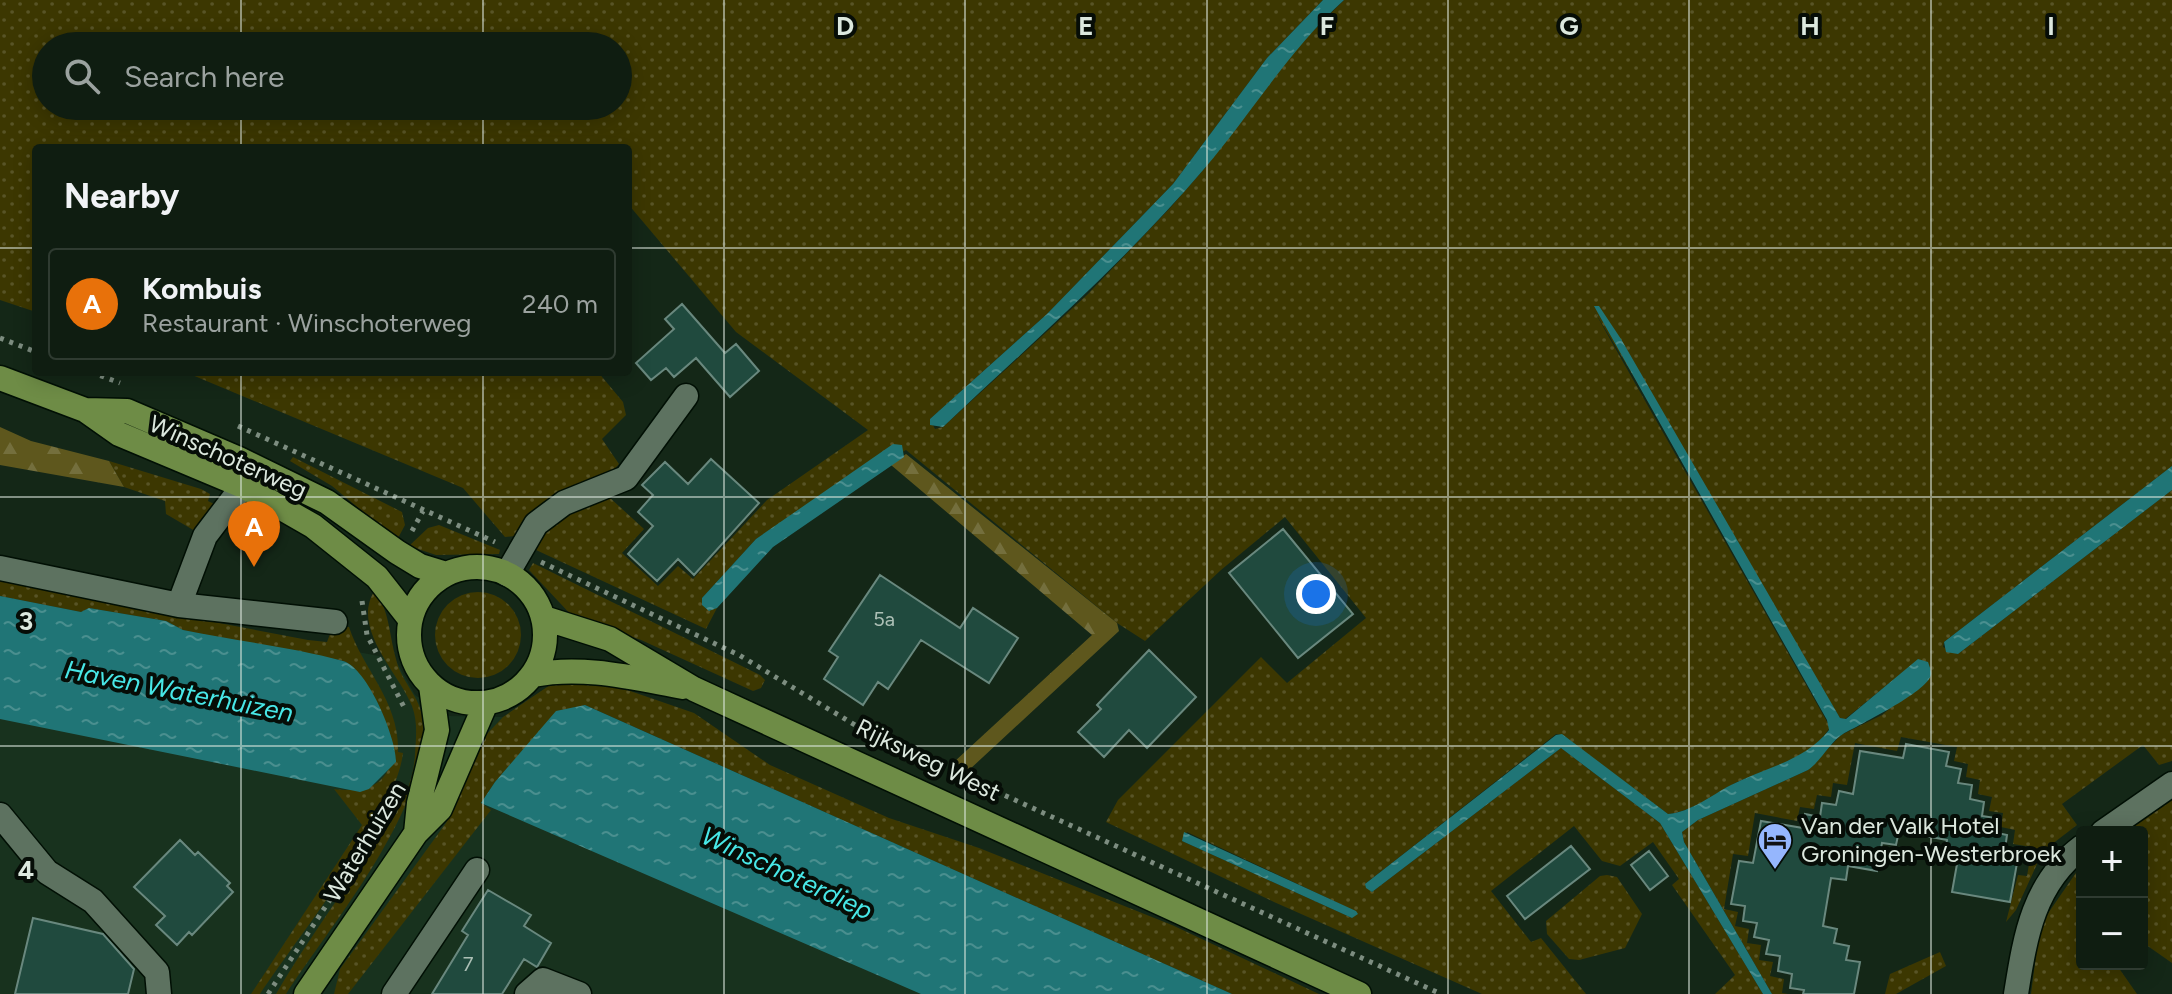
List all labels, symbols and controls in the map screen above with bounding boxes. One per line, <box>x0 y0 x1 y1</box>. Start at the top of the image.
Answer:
text: D <box>836 10 854 42</box>
text: E <box>1078 10 1094 42</box>
text: F <box>1320 10 1334 42</box>
text: G <box>1559 10 1579 42</box>
text: H <box>1800 10 1820 42</box>
text: I <box>2047 10 2055 42</box>
search box <box>32 32 632 120</box>
icon: search <box>60 54 104 98</box>
text: Search here <box>124 58 284 95</box>
text: Nearby <box>64 176 179 217</box>
text: Kombuis <box>142 270 261 307</box>
text: A <box>83 288 101 320</box>
text: 240 m <box>522 288 598 320</box>
text: Restaurant · Winschoterweg <box>142 307 472 339</box>
street label: Winschoterweg <box>145 409 311 504</box>
pin: A <box>228 501 280 567</box>
your location <box>1296 574 1336 614</box>
text: 3 <box>19 605 33 637</box>
house number: 5a <box>873 607 895 631</box>
water label: Haven Waterhuizen <box>62 653 296 729</box>
street label: Rijksweg West <box>851 712 1005 807</box>
street label: Waterhuizen <box>317 776 412 907</box>
place label: Van der Valk Hotel Groningen-Westerbroek <box>1801 811 2062 868</box>
water label: Winschoterdiep <box>696 819 878 927</box>
hotel icon: Van der Valk Hotel Groningen-Westerbroek <box>1756 821 1794 871</box>
map controls <box>2076 826 2148 970</box>
button: + <box>2076 826 2148 898</box>
text: 4 <box>18 854 34 886</box>
button: − <box>2076 898 2148 970</box>
house number: 7 <box>463 952 474 976</box>

